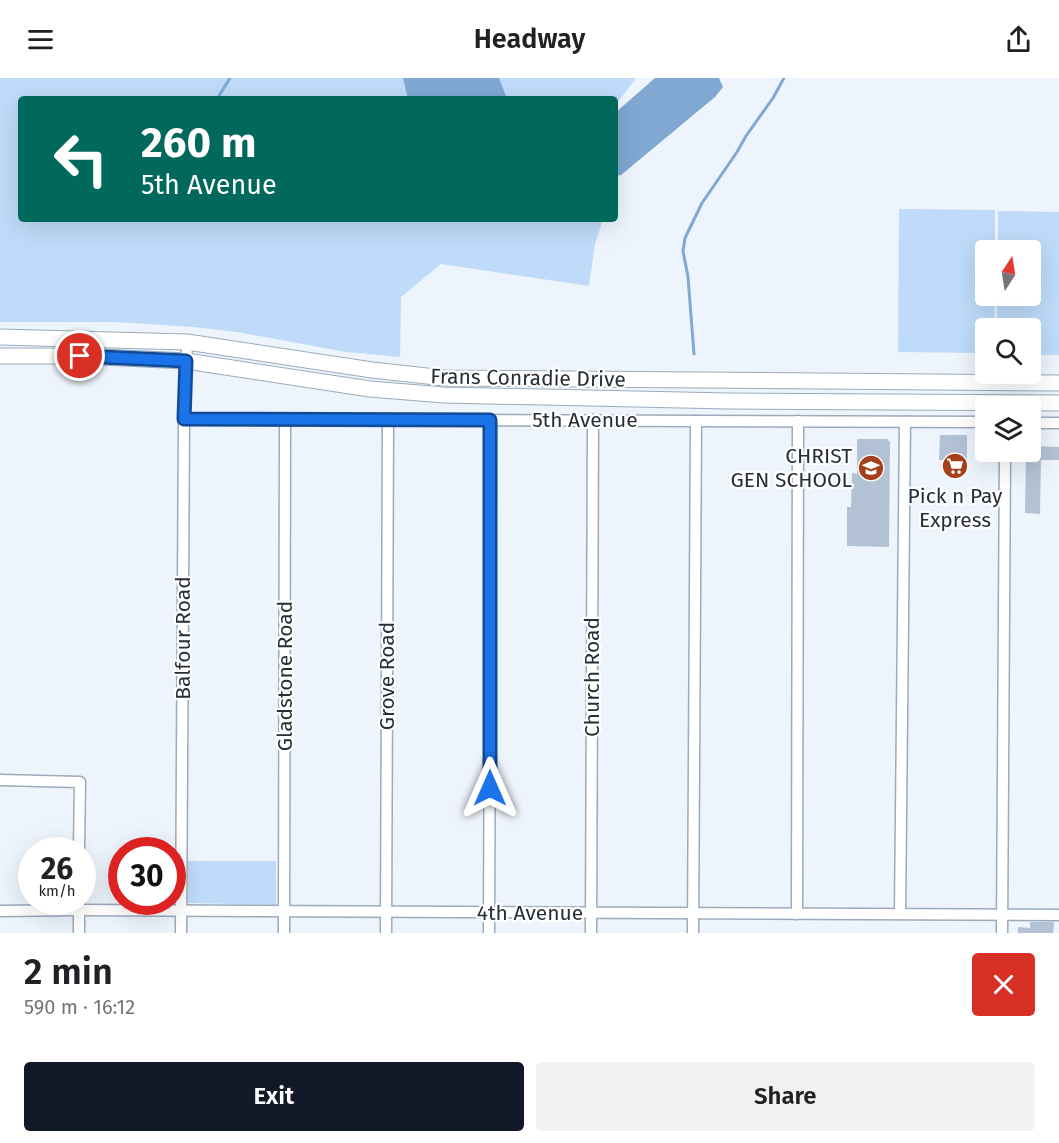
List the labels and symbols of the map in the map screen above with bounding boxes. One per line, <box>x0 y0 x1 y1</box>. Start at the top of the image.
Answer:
north arrow <box>975 240 1041 306</box>
pin <box>54 330 105 381</box>
street label: Frans Conradie Drive <box>430 363 626 393</box>
street label: 5th Avenue <box>532 407 638 433</box>
place label: CHRIST GEN SCHOOL <box>731 443 853 493</box>
supermarket icon: Pick n Pay Express <box>940 451 970 481</box>
school or university icon: CHRIST GEN SCHOOL <box>856 453 886 483</box>
place label: Pick n Pay Express <box>908 483 1003 533</box>
street label: Balfour Road <box>170 576 196 700</box>
street label: Gladstone Road <box>272 601 298 751</box>
street label: Church Road <box>579 617 605 737</box>
street label: Grove Road <box>374 622 400 730</box>
position arrow <box>458 756 522 820</box>
speed limit sign: 30 <box>108 837 186 915</box>
street label: 4th Avenue <box>477 900 583 926</box>

